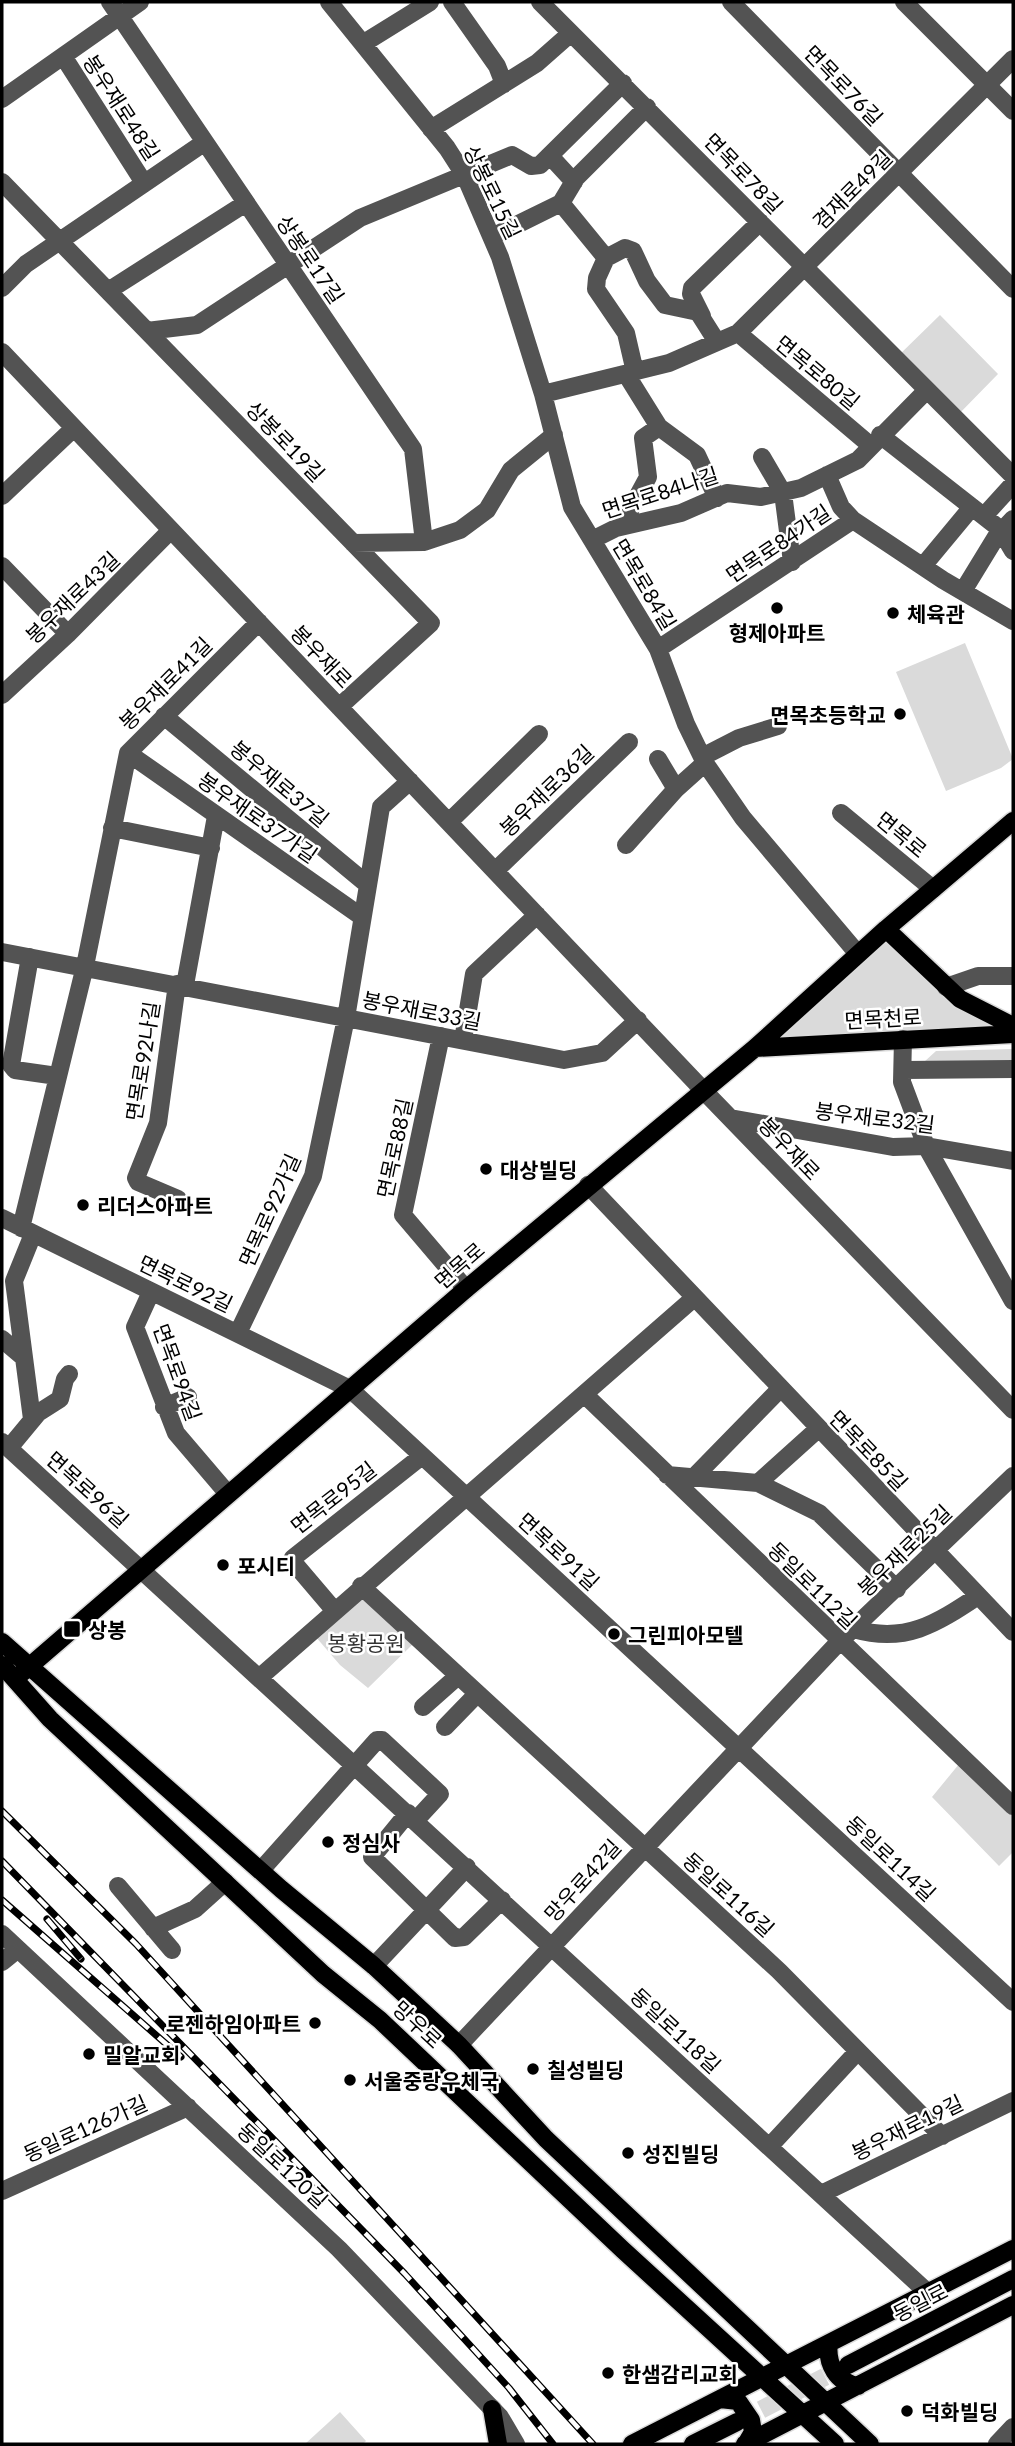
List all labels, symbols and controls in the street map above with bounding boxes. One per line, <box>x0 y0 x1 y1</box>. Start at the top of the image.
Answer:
street label: 면목로76길 <box>800 40 888 130</box>
street label: 봉우재로48길 <box>79 49 165 165</box>
street label: 면목로78길 <box>700 128 788 218</box>
street label: 상봉로15길 <box>459 141 527 243</box>
street label: 겸재로49길 <box>807 144 897 234</box>
street label: 상봉로17길 <box>272 210 350 308</box>
street label: 면목로80길 <box>771 330 865 414</box>
street label: 상봉로19길 <box>242 396 330 486</box>
street label: 면목로84나길 <box>599 461 721 523</box>
street label: 면목로84가길 <box>721 499 835 587</box>
street label: 면목로84길 <box>608 534 682 634</box>
street label: 봉우재로43길 <box>20 546 124 648</box>
marker: 형제아파트 <box>769 600 785 616</box>
place label: 체육관 <box>907 601 965 626</box>
marker: 체육관 <box>885 605 901 621</box>
street label: 봉우재로 <box>286 620 358 692</box>
place label: 형제아파트 <box>729 620 825 645</box>
street label: 봉우재로41길 <box>113 631 217 735</box>
place label: 면목초등학교 <box>770 702 886 727</box>
marker: 면목초등학교 <box>892 706 908 722</box>
street label: 봉우재로37길 <box>226 735 334 831</box>
street label: 봉우재로36길 <box>494 739 598 841</box>
street label: 봉우재로37가길 <box>193 767 323 867</box>
street label: 면목로 <box>872 806 932 862</box>
street label: 봉우재로33길 <box>360 986 484 1034</box>
street label: 면목로92나길 <box>120 999 164 1123</box>
street label: 면목천로 <box>844 1003 922 1033</box>
street label: 면목로88길 <box>371 1096 417 1200</box>
street label: 봉우재로32길 <box>813 1097 937 1137</box>
street label: 봉우재로 <box>754 1112 826 1184</box>
street label: 면목로92가길 <box>233 1150 305 1270</box>
place label: 대상빌딩 <box>500 1157 577 1182</box>
marker: 대상빌딩 <box>478 1161 494 1177</box>
place label: 리더스아파트 <box>97 1193 213 1218</box>
marker: 리더스아파트 <box>75 1197 91 1213</box>
street label: 면목로 <box>429 1237 489 1293</box>
street label: 면목로92길 <box>135 1249 237 1317</box>
street label: 면목로94길 <box>149 1320 207 1424</box>
street label: 면목로85길 <box>825 1405 913 1495</box>
street label: 면목로96길 <box>42 1446 134 1532</box>
street label: 면목로95길 <box>285 1456 381 1538</box>
street label: 봉우재로25길 <box>852 1499 956 1601</box>
street label: 면목로91길 <box>513 1507 605 1595</box>
street label: 동일로112길 <box>763 1536 863 1634</box>
place label: 포시티 <box>237 1553 295 1578</box>
marker: 포시티 <box>215 1557 231 1573</box>
place label: 상봉 <box>88 1617 127 1642</box>
marker: 상봉 <box>62 1619 82 1639</box>
place label: 그린피아모텔 <box>628 1622 744 1647</box>
marker: 그린피아모텔 <box>606 1626 622 1642</box>
park label: 봉황공원 <box>327 1630 405 1655</box>
street label: 동일로114길 <box>841 1810 941 1906</box>
place label: 정심사 <box>342 1830 400 1855</box>
marker: 정심사 <box>320 1834 336 1850</box>
street label: 망우로42길 <box>539 1834 625 1926</box>
street label: 동일로116길 <box>678 1847 780 1941</box>
street label: 동일로118길 <box>626 1982 726 2078</box>
street label: 망우로 <box>388 1995 448 2053</box>
place label: 로젠하임아파트 <box>166 2011 301 2036</box>
marker: 로젠하임아파트 <box>307 2015 323 2031</box>
place label: 밀알교회 <box>103 2042 180 2067</box>
marker: 밀알교회 <box>81 2046 97 2062</box>
place label: 칠성빌딩 <box>547 2057 624 2082</box>
marker: 칠성빌딩 <box>525 2061 541 2077</box>
place label: 서울중랑우체국 <box>364 2068 499 2093</box>
marker: 서울중랑우체국 <box>342 2072 358 2088</box>
street label: 봉우재로19길 <box>847 2089 967 2165</box>
street label: 동일로126가길 <box>19 2090 151 2166</box>
street label: 동일로120길 <box>233 2117 333 2213</box>
place label: 성진빌딩 <box>642 2141 719 2166</box>
marker: 성진빌딩 <box>620 2145 636 2161</box>
street label: 동일로 <box>888 2278 952 2326</box>
place label: 한샘감리교회 <box>622 2361 738 2386</box>
marker: 한샘감리교회 <box>600 2365 616 2381</box>
place label: 덕화빌딩 <box>921 2399 998 2424</box>
marker: 덕화빌딩 <box>899 2403 915 2419</box>

